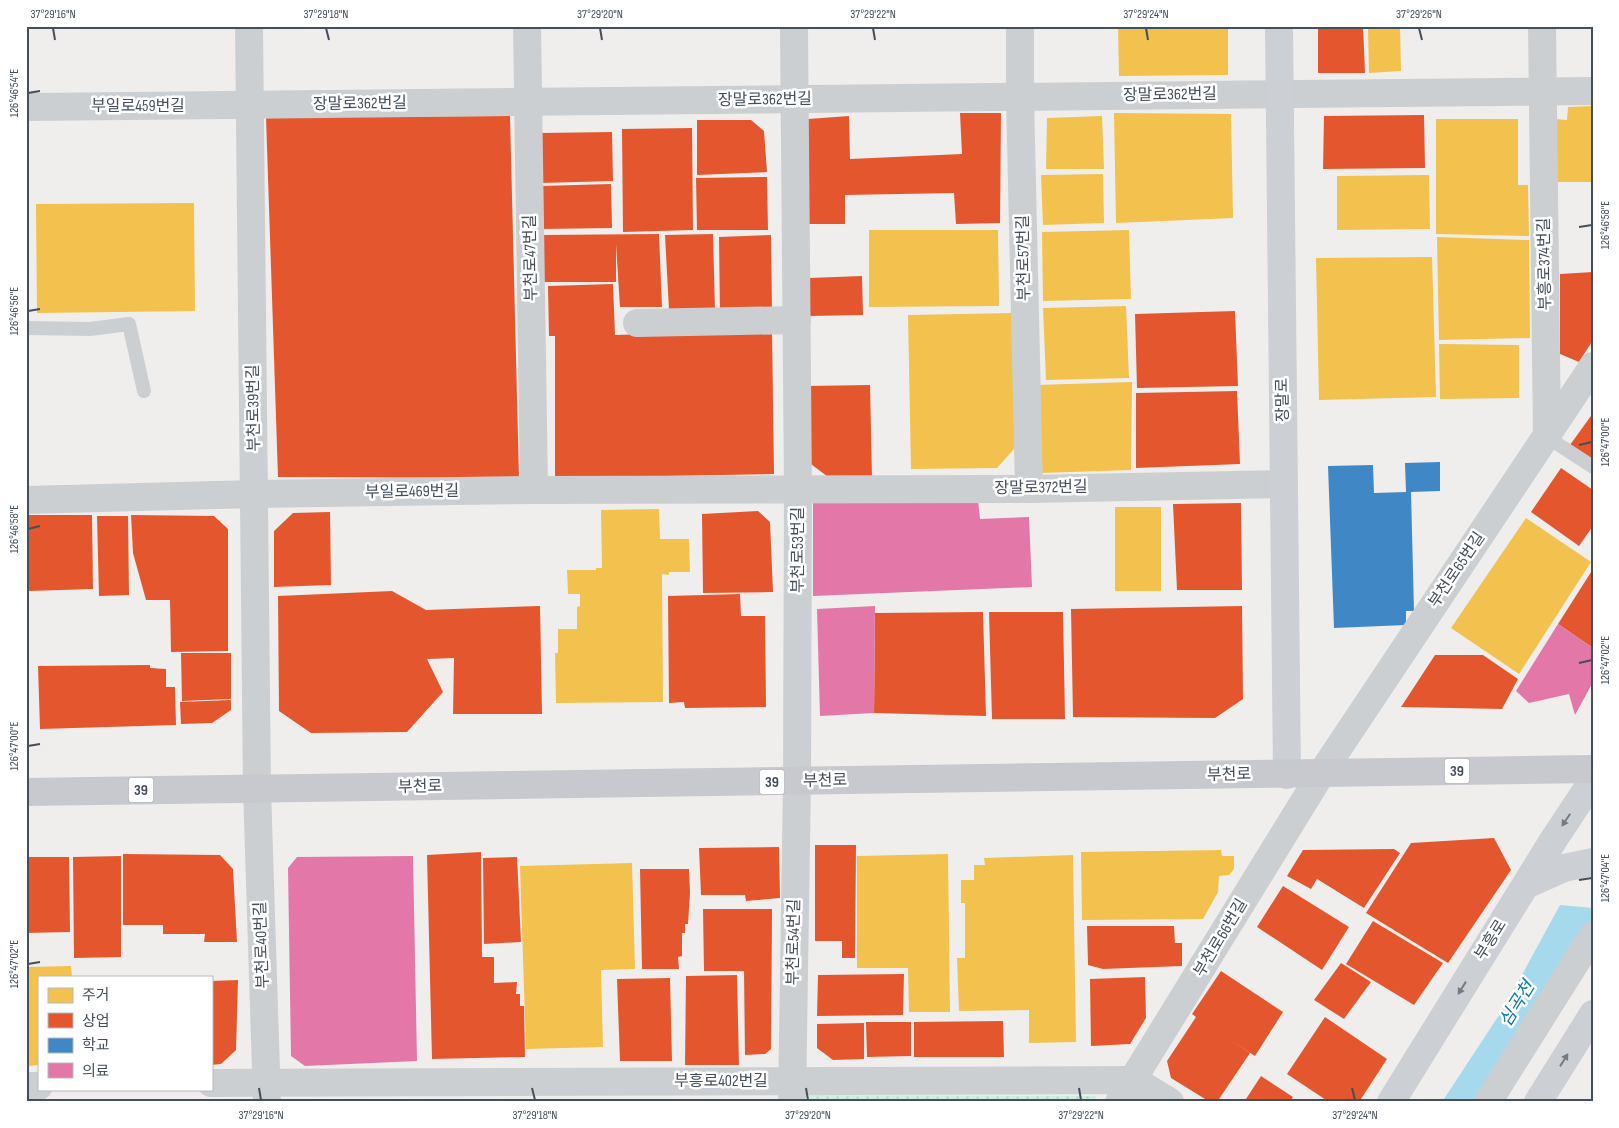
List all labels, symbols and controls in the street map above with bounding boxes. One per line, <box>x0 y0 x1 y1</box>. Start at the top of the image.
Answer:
text: 37°29'16"N <box>30 7 76 22</box>
text: 37°29'18"N <box>304 7 349 22</box>
text: 37°29'20"N <box>577 7 623 22</box>
text: 37°29'22"N <box>850 7 896 22</box>
text: 37°29'24"N <box>1123 7 1169 22</box>
text: 37°29'26"N <box>1396 7 1442 22</box>
text: 126°46'54"E <box>7 69 22 117</box>
street label: 장말로362번길 <box>1123 85 1217 105</box>
street label: 장말로362번길 <box>718 90 812 110</box>
street label: 장말로362번길 <box>313 94 407 114</box>
street label: 부일로459번길 <box>91 97 185 116</box>
text: 126°46'58"E <box>1598 201 1613 249</box>
street label: 부천로47번길 <box>521 215 541 301</box>
street label: 부천로57번길 <box>1014 215 1034 301</box>
street label: 부흥로374번길 <box>1535 218 1555 310</box>
text: 126°46'56"E <box>7 287 22 335</box>
street label: 부천로39번길 <box>244 364 264 452</box>
street label: 장말로 <box>1273 377 1293 422</box>
text: 126°47'00"E <box>1598 417 1613 466</box>
street label: 장말로372번길 <box>994 478 1088 498</box>
street label: 부일로469번길 <box>365 482 459 502</box>
text: 126°46'58"E <box>7 505 22 553</box>
street label: 부천로53번길 <box>789 507 808 593</box>
street label: 부천로65번길 <box>1425 529 1489 611</box>
text: 126°47'02"E <box>1598 636 1613 684</box>
text: 126°47'00"E <box>7 721 22 770</box>
road number: 39 <box>1444 758 1470 784</box>
street label: 부천로 <box>1207 765 1252 785</box>
road number: 39 <box>760 770 784 794</box>
street label: 부천로 <box>803 771 848 791</box>
street label: 부천로 <box>398 777 443 797</box>
road number: 39 <box>128 778 154 802</box>
one-way arrow <box>1561 814 1571 827</box>
text: 126°47'04"E <box>1598 854 1613 902</box>
street label: 부천로66번길 <box>1190 896 1252 980</box>
street label: 부천로54번길 <box>784 898 804 986</box>
street label: 부천로40번길 <box>251 901 273 989</box>
street label: 부흥로 <box>1471 916 1511 964</box>
text: 126°47'02"E <box>7 940 22 988</box>
water label: 심곡천 <box>1495 975 1540 1031</box>
legend <box>38 976 212 1090</box>
one-way arrow <box>1457 981 1466 995</box>
text: 주거 <box>82 986 110 1005</box>
text: 상업 <box>82 1012 110 1031</box>
text: 학교 <box>82 1036 110 1055</box>
one-way arrow <box>1559 1054 1568 1067</box>
text: 의료 <box>82 1062 110 1081</box>
street label: 부흥로402번길 <box>674 1072 768 1091</box>
text: 37°29'16"N <box>238 1108 284 1123</box>
text: 37°29'18"N <box>513 1108 558 1123</box>
text: 37°29'20"N <box>785 1108 831 1123</box>
text: 37°29'22"N <box>1058 1108 1104 1123</box>
text: 37°29'24"N <box>1332 1108 1378 1123</box>

